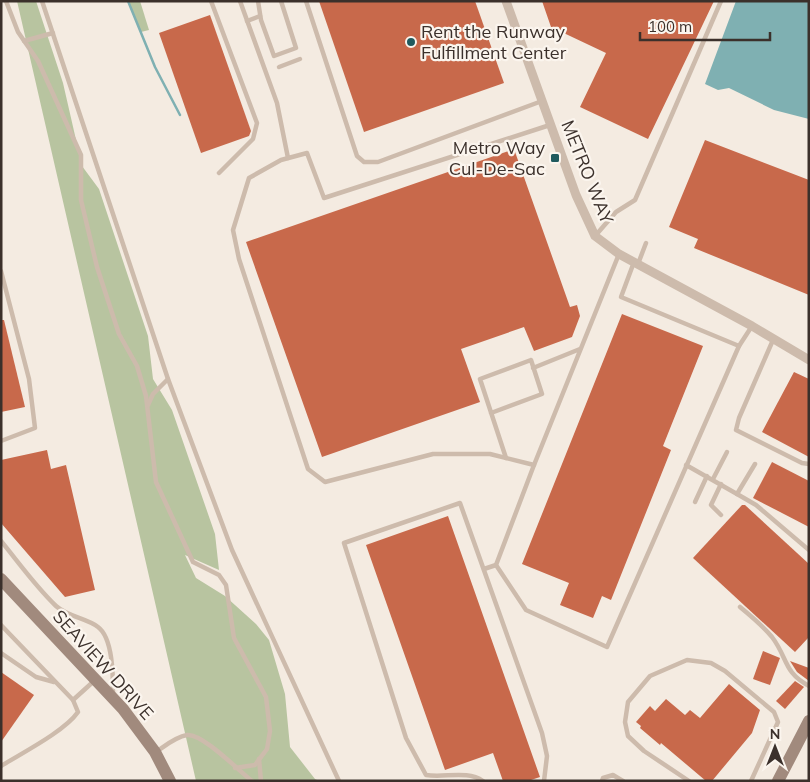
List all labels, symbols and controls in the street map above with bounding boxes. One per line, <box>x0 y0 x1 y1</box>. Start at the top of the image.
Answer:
scale bar <box>640 10 770 42</box>
text: 100 m <box>648 17 692 36</box>
place label: Rent the Runway Fulfillment Center <box>421 20 567 64</box>
marker: Rent the Runway Fulfillment Center <box>405 36 417 48</box>
street label: METRO WAY <box>556 117 619 228</box>
place label: Metro Way Cul-De-Sac <box>449 136 545 180</box>
marker: Metro Way Cul-De-Sac <box>549 152 561 164</box>
street label: SEAVIEW DRIVE <box>48 605 159 724</box>
north arrow <box>750 722 800 772</box>
text: N <box>770 725 780 743</box>

